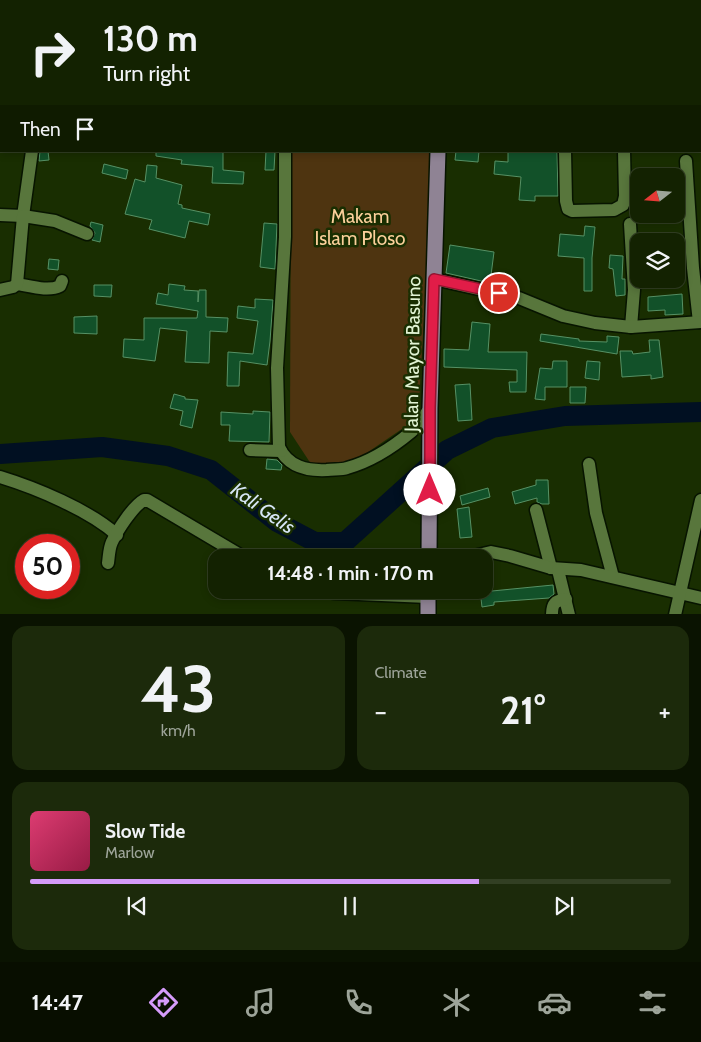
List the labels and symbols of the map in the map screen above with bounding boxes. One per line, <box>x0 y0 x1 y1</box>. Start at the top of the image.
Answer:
north arrow <box>630 168 685 222</box>
park label: Makam Islam Ploso <box>315 205 406 250</box>
pin <box>478 272 520 314</box>
street label: Jalan Mayor Basuno <box>400 276 425 433</box>
position arrow <box>403 463 455 515</box>
water label: Kali Gelis <box>226 477 300 539</box>
speed limit sign: 50 <box>15 534 80 599</box>

